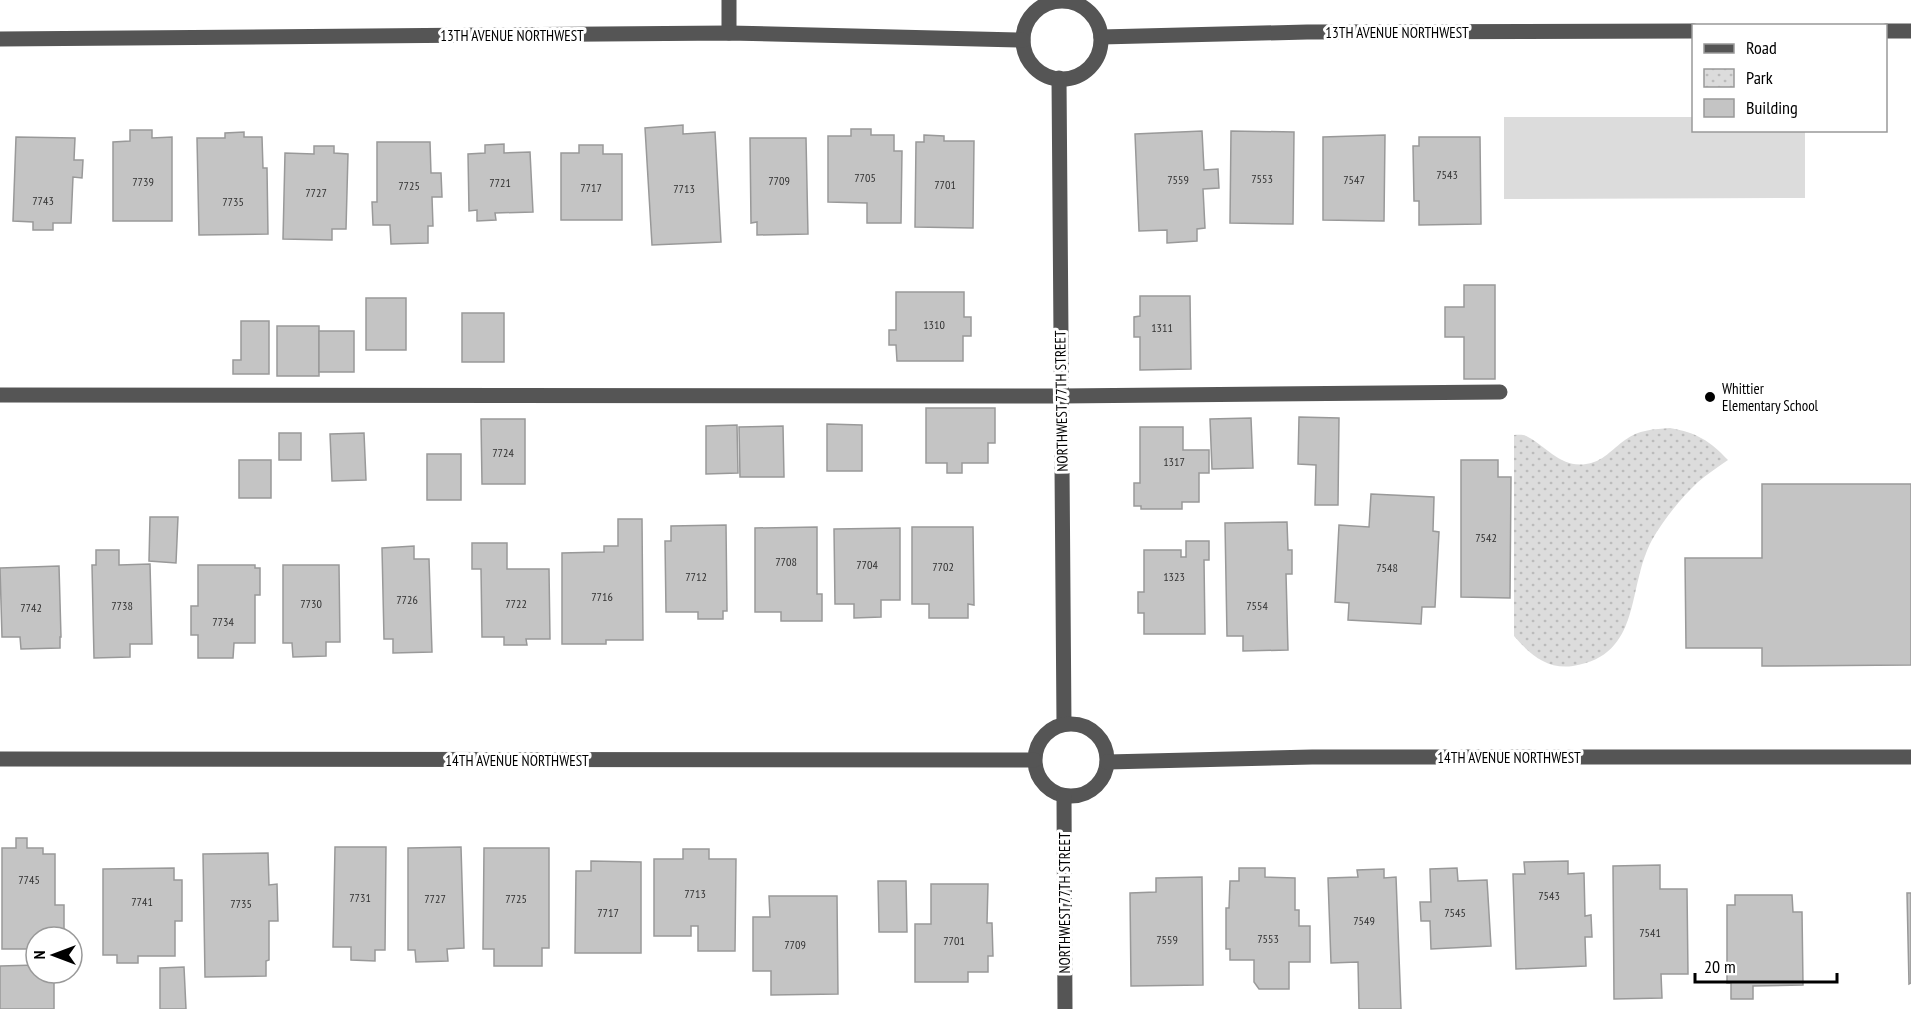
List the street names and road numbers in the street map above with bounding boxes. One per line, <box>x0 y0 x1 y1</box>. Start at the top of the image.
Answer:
street label: 13TH AVENUE NORTHWEST <box>1325 23 1469 42</box>
street label: 13TH AVENUE NORTHWEST <box>440 26 584 45</box>
street label: NORTHWEST 77TH STREET <box>1050 330 1072 472</box>
street label: 14TH AVENUE NORTHWEST <box>1437 748 1581 767</box>
street label: 14TH AVENUE NORTHWEST <box>445 751 589 770</box>
street label: NORTHWEST 77TH STREET <box>1055 832 1074 974</box>

